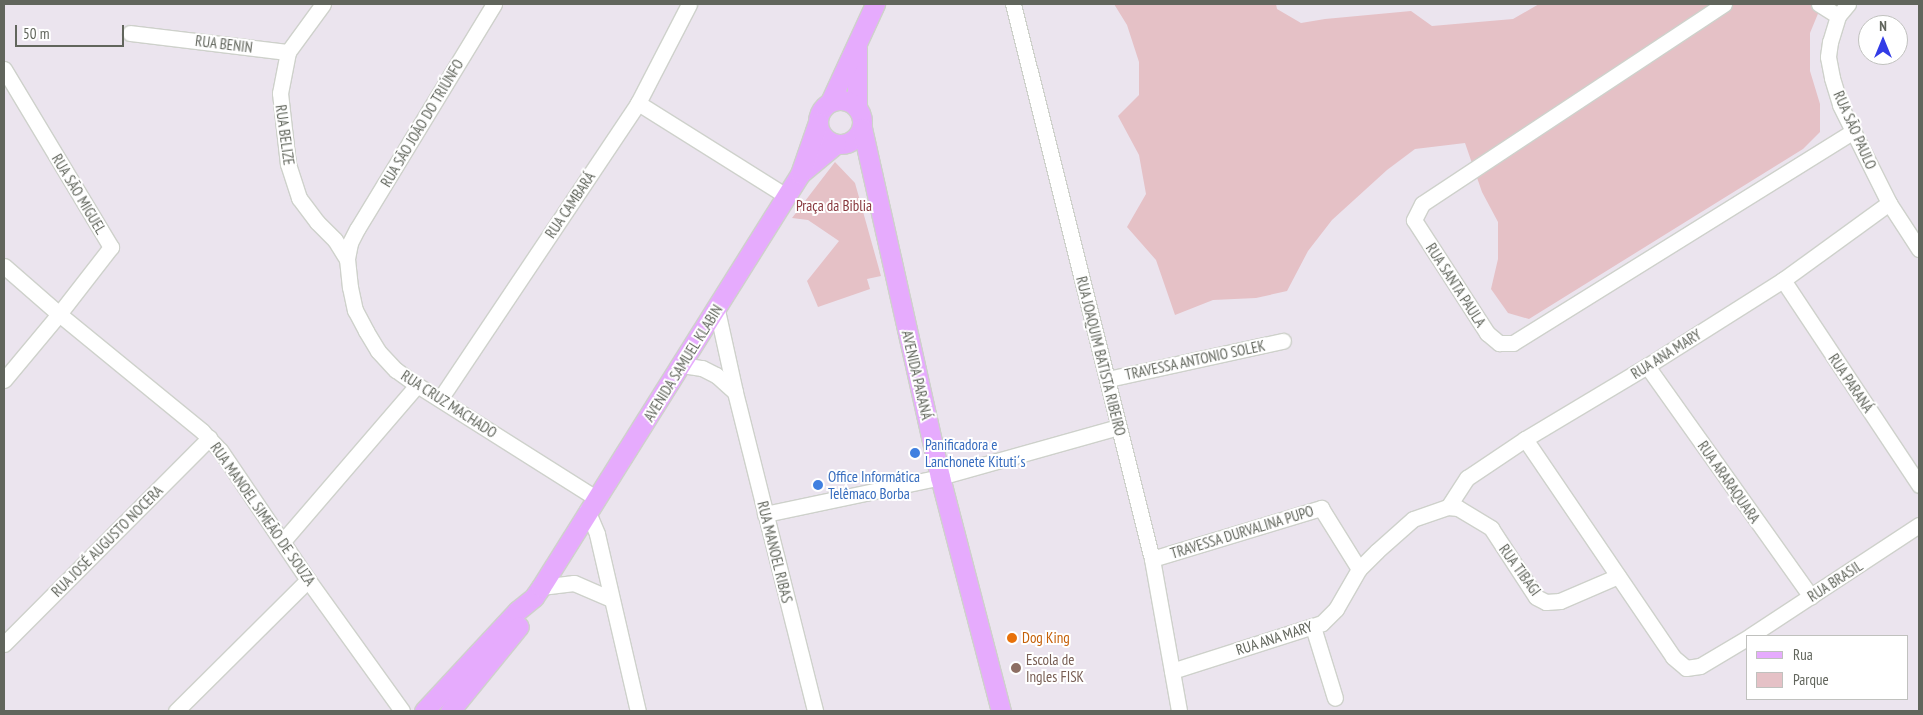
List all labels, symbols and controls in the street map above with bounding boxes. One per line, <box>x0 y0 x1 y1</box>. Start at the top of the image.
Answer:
scale bar <box>18 15 126 47</box>
north arrow <box>1858 15 1908 65</box>
text: N <box>1879 17 1887 35</box>
text: 50 m <box>23 24 49 43</box>
street label: RUA BENIN <box>194 32 254 56</box>
street label: RUA SÃO JOÃO DO TRIÚNFO <box>377 56 467 190</box>
street label: RUA SÃO PAULO <box>1830 88 1880 172</box>
street label: RUA BELIZE <box>272 103 298 167</box>
street label: RUA SÃO MIGUEL <box>48 150 110 238</box>
street label: RUA CAMBARÁ <box>541 168 599 242</box>
park label: Praça da Biblia <box>796 197 872 215</box>
street label: RUA SANTA PAULA <box>1422 239 1490 331</box>
street label: RUA JOAQUIM BATISTA RIBEIRO <box>1072 274 1130 438</box>
street label: AVENIDA SAMUEL KLABIN <box>639 301 727 425</box>
street label: RUA ANA MARY <box>1627 325 1705 383</box>
street label: AVENIDA PARANÁ <box>898 328 936 422</box>
street label: TRAVESSA ANTONIO SOLEK <box>1123 336 1267 384</box>
street label: RUA PARANÁ <box>1825 350 1877 416</box>
street label: RUA CRUZ MACHADO <box>397 366 501 442</box>
place label: Panificadora e Lanchonete Kituti´s <box>925 435 1026 470</box>
street label: RUA ARARAQUARA <box>1694 437 1764 527</box>
street label: RUA MANOEL SIMEÃO DE SOUZA <box>206 439 320 589</box>
marker: Panificadora e Lanchonete Kituti´s <box>909 447 921 459</box>
place label: Office Informática Telêmaco Borba <box>828 467 920 502</box>
marker: Office Informática Telêmaco Borba <box>812 479 824 491</box>
street label: RUA JOSÉ AUGUSTO NOCERA <box>47 481 167 601</box>
street label: RUA MANOEL RIBAS <box>754 499 796 605</box>
street label: TRAVESSA DURVALINA PUPO <box>1168 501 1316 563</box>
street label: RUA TIBAGI <box>1495 540 1545 600</box>
street label: RUA BRASIL <box>1804 556 1866 606</box>
street label: RUA ANA MARY <box>1233 617 1315 659</box>
place label: Dog King <box>1022 629 1070 647</box>
marker: Dog King <box>1006 632 1018 644</box>
legend <box>1746 635 1908 700</box>
text: Rua <box>1793 645 1813 664</box>
place label: Escola de Ingles FISK <box>1026 650 1084 685</box>
marker: Escola de Ingles FISK <box>1010 662 1022 674</box>
text: Parque <box>1793 670 1829 689</box>

